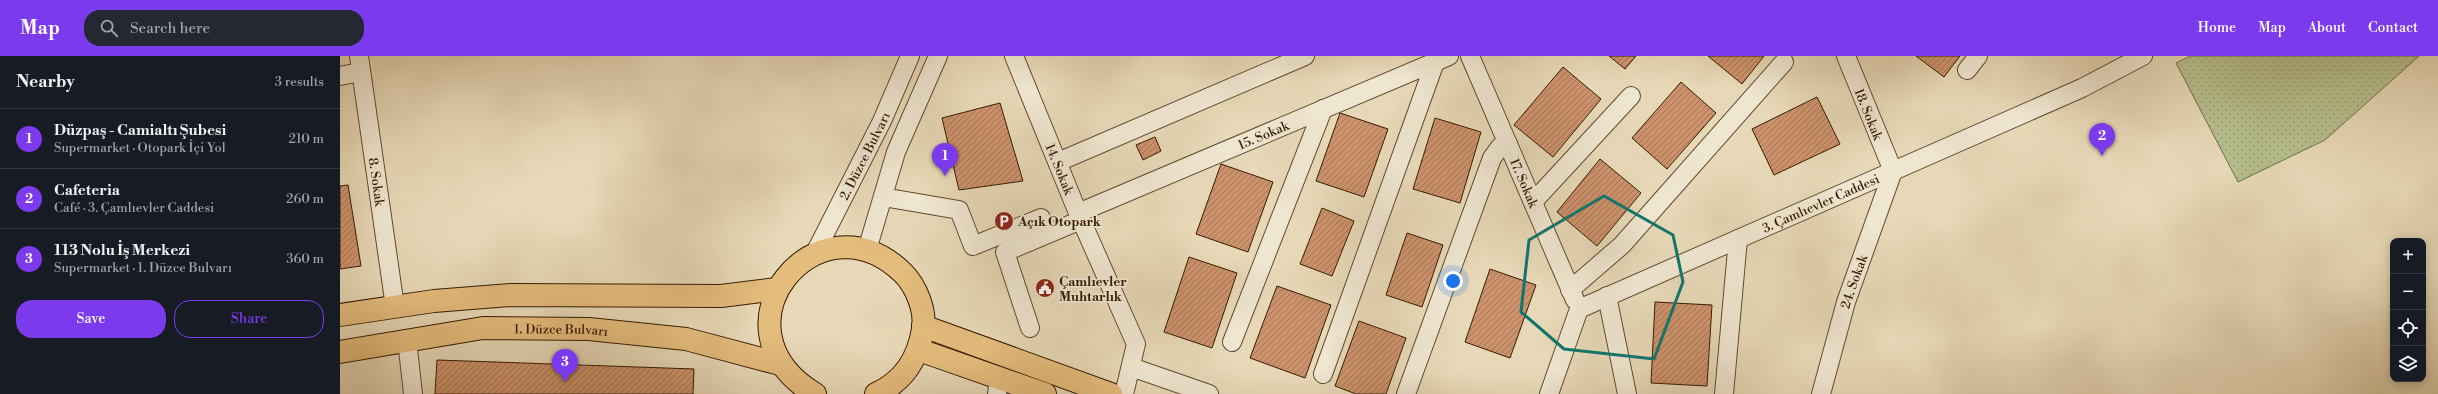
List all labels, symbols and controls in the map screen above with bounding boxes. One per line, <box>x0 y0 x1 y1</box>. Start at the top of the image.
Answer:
search box <box>84 10 364 46</box>
text: Map <box>20 16 60 40</box>
icon: search <box>98 17 120 39</box>
text: Search here <box>130 19 210 38</box>
text: Home <box>2198 19 2236 37</box>
text: Map <box>2258 19 2286 37</box>
text: About <box>2308 19 2346 37</box>
text: Contact <box>2368 19 2418 37</box>
text: Nearby <box>16 71 75 93</box>
text: 3 results <box>275 74 324 90</box>
street label: 18. Sokak <box>1850 86 1886 144</box>
street label: 2. Düzce Bulvarı <box>836 110 894 203</box>
street label: 15. Sokak <box>1236 117 1292 153</box>
text: Düzpaş - Camialtı Şubesi <box>54 121 226 140</box>
pin: 2 <box>2089 123 2115 156</box>
text: 1 <box>26 131 32 147</box>
text: 210 m <box>289 131 324 147</box>
text: Supermarket · Otopark İçi Yol <box>54 140 226 156</box>
street label: 14. Sokak <box>1042 141 1077 198</box>
pin: 1 <box>932 143 958 176</box>
street label: 8. Sokak <box>365 156 388 208</box>
street label: 17. Sokak <box>1506 156 1542 211</box>
street label: 3. Çamlıevler Caddesi <box>1760 171 1882 237</box>
text: Cafeteria <box>54 181 120 200</box>
text: 2 <box>25 191 33 207</box>
text: 260 m <box>286 191 324 207</box>
text: Café · 3. Çamlıevler Caddesi <box>54 200 214 216</box>
parking icon: Açık Otopark <box>993 210 1015 232</box>
place label: Açık Otopark <box>1017 214 1102 230</box>
map controls <box>2390 238 2426 382</box>
button: + <box>2390 238 2426 274</box>
text: 113 Nolu İş Merkezi <box>54 241 190 260</box>
text: 3 <box>25 251 33 267</box>
text: 360 m <box>286 251 324 267</box>
street label: 24. Sokak <box>1838 252 1872 311</box>
text: Supermarket · 1. Düzce Bulvarı <box>54 260 232 276</box>
your location <box>1443 271 1463 291</box>
place label: Çamlıevler Muhtarlık <box>1059 274 1127 305</box>
button: − <box>2390 274 2426 310</box>
public building icon: Çamlıevler Muhtarlık <box>1034 277 1056 299</box>
button: Save <box>16 300 166 338</box>
button: Share <box>174 300 324 338</box>
button: locate <box>2390 310 2426 346</box>
street label: 1. Düzce Bulvarı <box>514 321 609 340</box>
button: layers <box>2390 346 2426 382</box>
pin: 3 <box>552 349 578 382</box>

